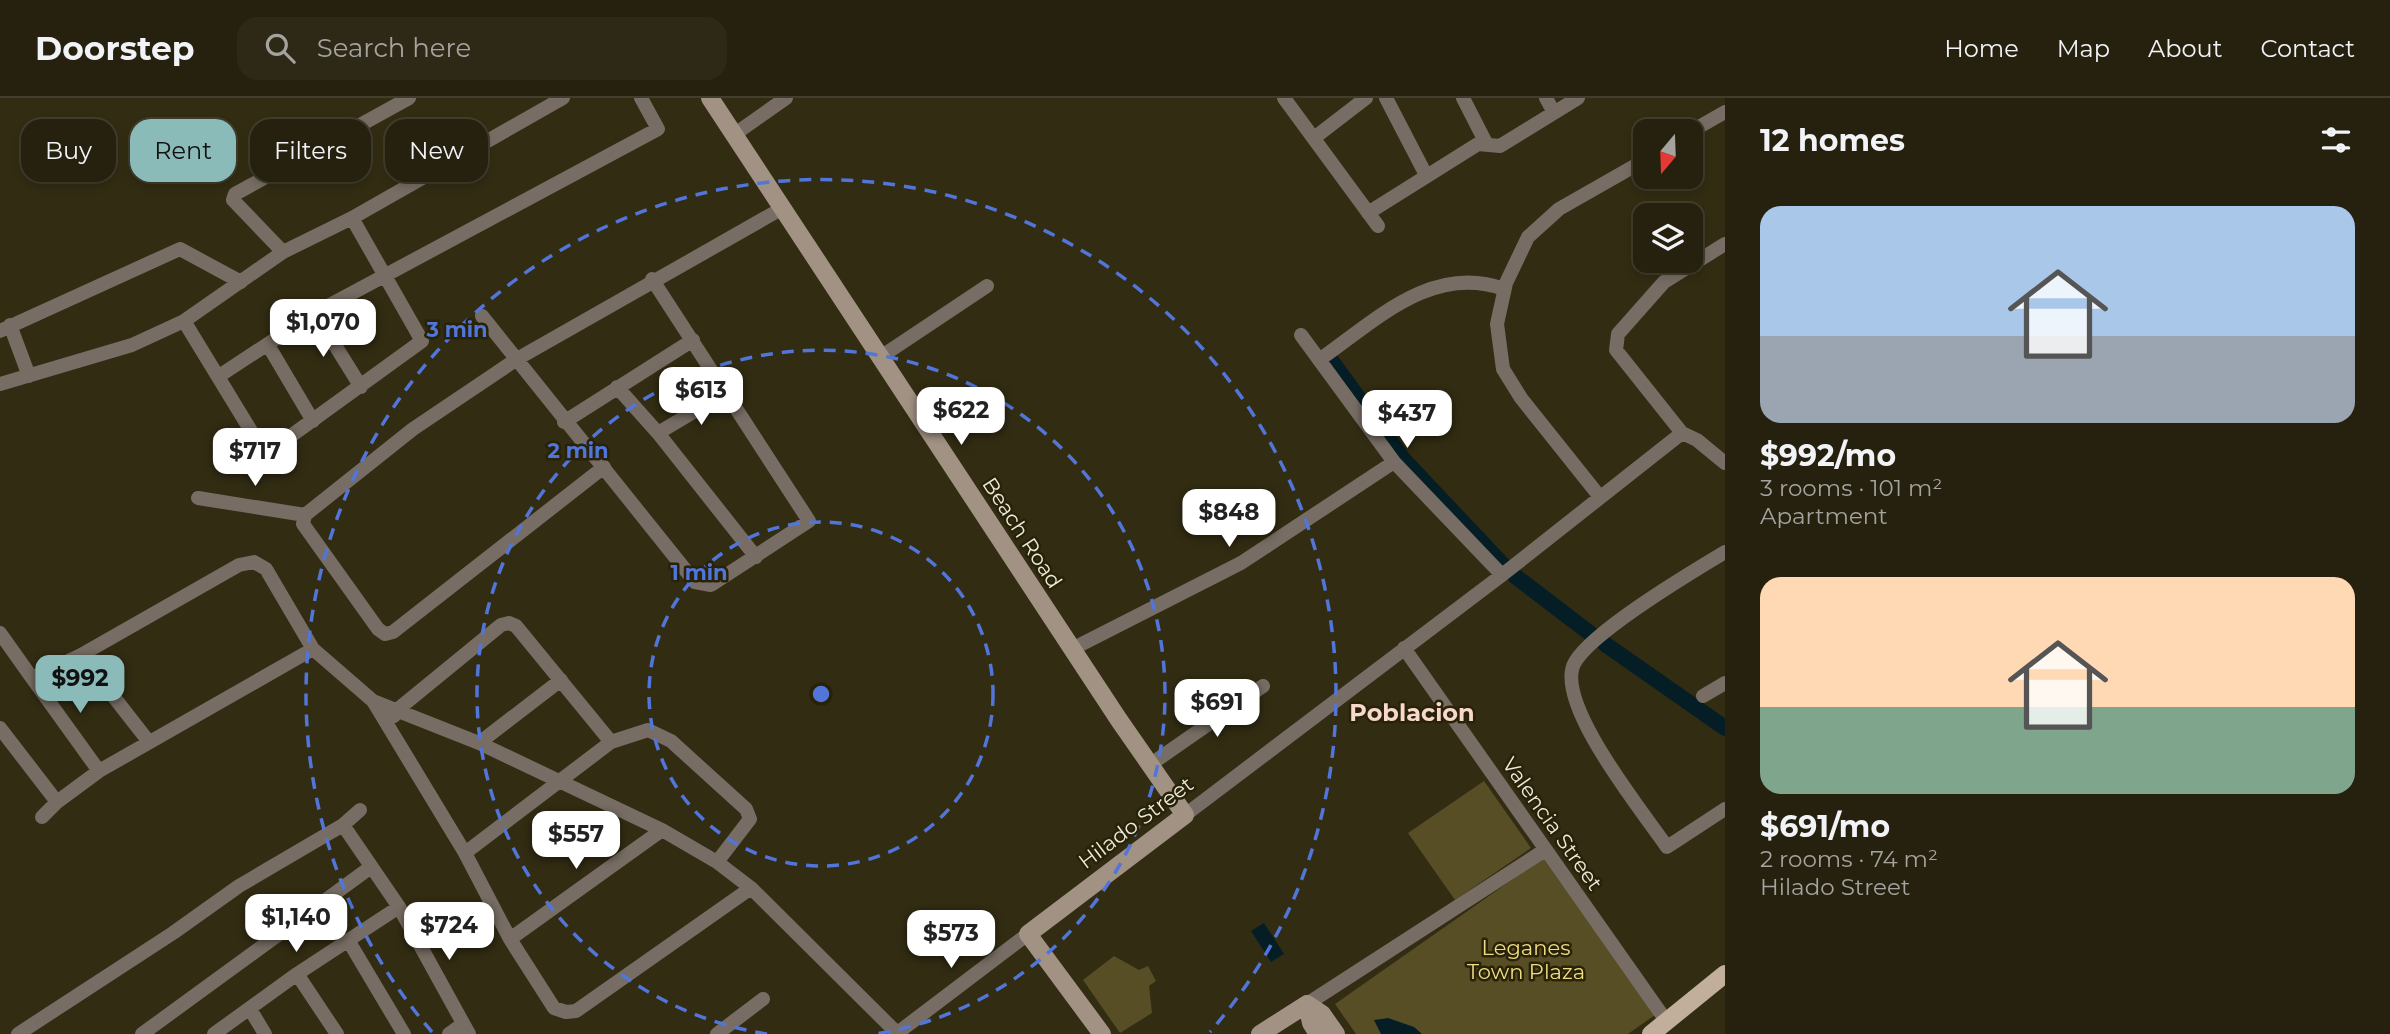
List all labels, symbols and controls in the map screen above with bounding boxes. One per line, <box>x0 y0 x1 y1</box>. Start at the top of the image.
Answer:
search box <box>237 17 727 80</box>
text: Doorstep <box>35 28 195 68</box>
icon: search <box>261 29 299 67</box>
text: Search here <box>317 32 471 64</box>
text: Home <box>1944 34 2019 63</box>
text: Map <box>2057 34 2110 63</box>
text: About <box>2148 34 2222 63</box>
text: Contact <box>2260 34 2355 63</box>
chip: Buy <box>21 119 116 182</box>
chip: Rent <box>130 119 236 182</box>
chip: Filters <box>250 119 371 182</box>
chip: New <box>385 119 488 182</box>
north arrow <box>1633 119 1703 189</box>
map controls <box>1633 119 1703 273</box>
icon: filters <box>2317 121 2355 159</box>
text: 12 homes <box>1760 122 1905 159</box>
button: layers <box>1633 203 1703 273</box>
icon: home <box>1995 251 2121 377</box>
pin: $1,070 <box>266 300 380 359</box>
text: $1,070 <box>286 308 360 336</box>
text: 3 min <box>425 317 488 342</box>
pin: $613 <box>660 368 742 427</box>
text: $613 <box>675 376 727 404</box>
pin: $622 <box>920 388 1002 447</box>
pin: $437 <box>1366 390 1448 450</box>
text: $622 <box>933 396 989 424</box>
text: $437 <box>1378 399 1436 427</box>
pin: $717 <box>214 428 296 488</box>
text: $717 <box>229 437 281 465</box>
text: $992/mo <box>1760 437 1896 474</box>
text: 2 min <box>547 438 609 463</box>
street label: Beach Road <box>977 473 1067 593</box>
text: 3 rooms · 101 m² <box>1760 474 1942 502</box>
pin: $848 <box>1188 490 1270 549</box>
text: $848 <box>1198 498 1260 526</box>
text: Apartment <box>1760 502 1888 530</box>
text: 1 min <box>670 560 728 585</box>
icon: home <box>1995 622 2121 748</box>
pin: $992 <box>39 656 121 715</box>
text: $992 <box>51 664 109 692</box>
pin: $691 <box>1176 680 1258 739</box>
centre of rings <box>809 682 833 706</box>
text: $691 <box>1191 688 1243 716</box>
district label: Poblacion <box>1349 698 1475 727</box>
street label: Valencia Street <box>1497 752 1608 895</box>
street label: Hilado Street <box>1073 771 1198 874</box>
text: $691/mo <box>1760 808 1890 845</box>
pin: $557 <box>535 812 617 871</box>
text: $557 <box>548 820 604 848</box>
text: 2 rooms · 74 m² <box>1760 845 1938 873</box>
text: Hilado Street <box>1760 873 1910 901</box>
pin: $1,140 <box>239 894 353 954</box>
pin: $724 <box>408 902 490 962</box>
text: $1,140 <box>261 903 331 931</box>
pin: $573 <box>910 910 992 970</box>
text: $724 <box>420 911 478 939</box>
text: $573 <box>923 919 979 947</box>
park label: Leganes Town Plaza <box>1467 935 1585 984</box>

